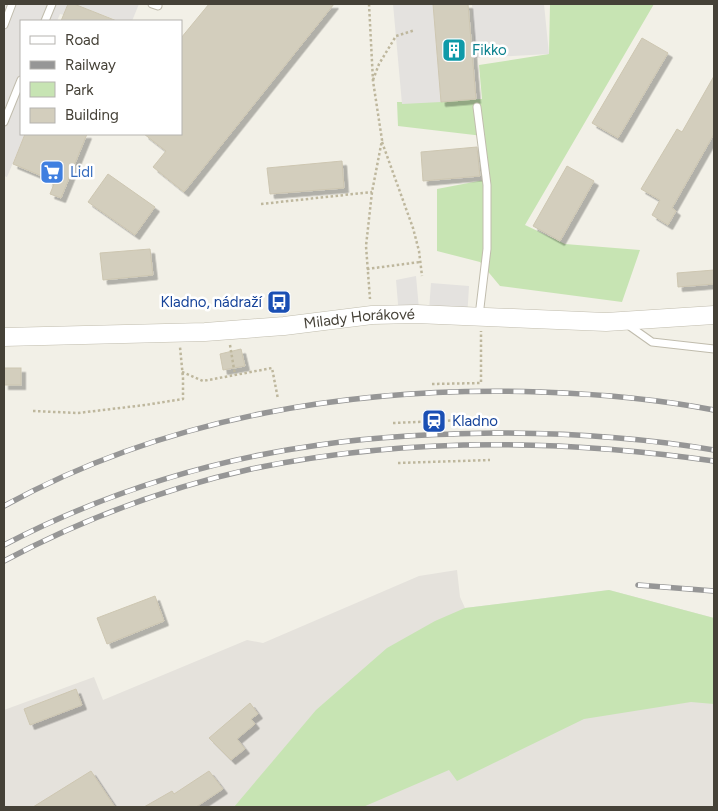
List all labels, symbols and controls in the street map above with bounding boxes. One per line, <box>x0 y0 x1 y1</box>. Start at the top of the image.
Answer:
legend <box>20 20 182 135</box>
text: Road <box>65 31 100 49</box>
building icon: Fikko <box>441 37 467 63</box>
place label: Fikko <box>472 41 507 59</box>
text: Railway <box>65 56 116 74</box>
text: Park <box>65 81 94 99</box>
text: Building <box>65 106 119 124</box>
supermarket icon: Lidl <box>39 159 65 185</box>
place label: Lidl <box>70 163 93 181</box>
bus stop icon: Kladno, nádraží <box>266 289 292 315</box>
place label: Kladno, nádraží <box>161 293 264 311</box>
street label: Milady Horákové <box>303 305 415 332</box>
station icon: Kladno <box>421 408 447 434</box>
place label: Kladno <box>452 412 498 430</box>

